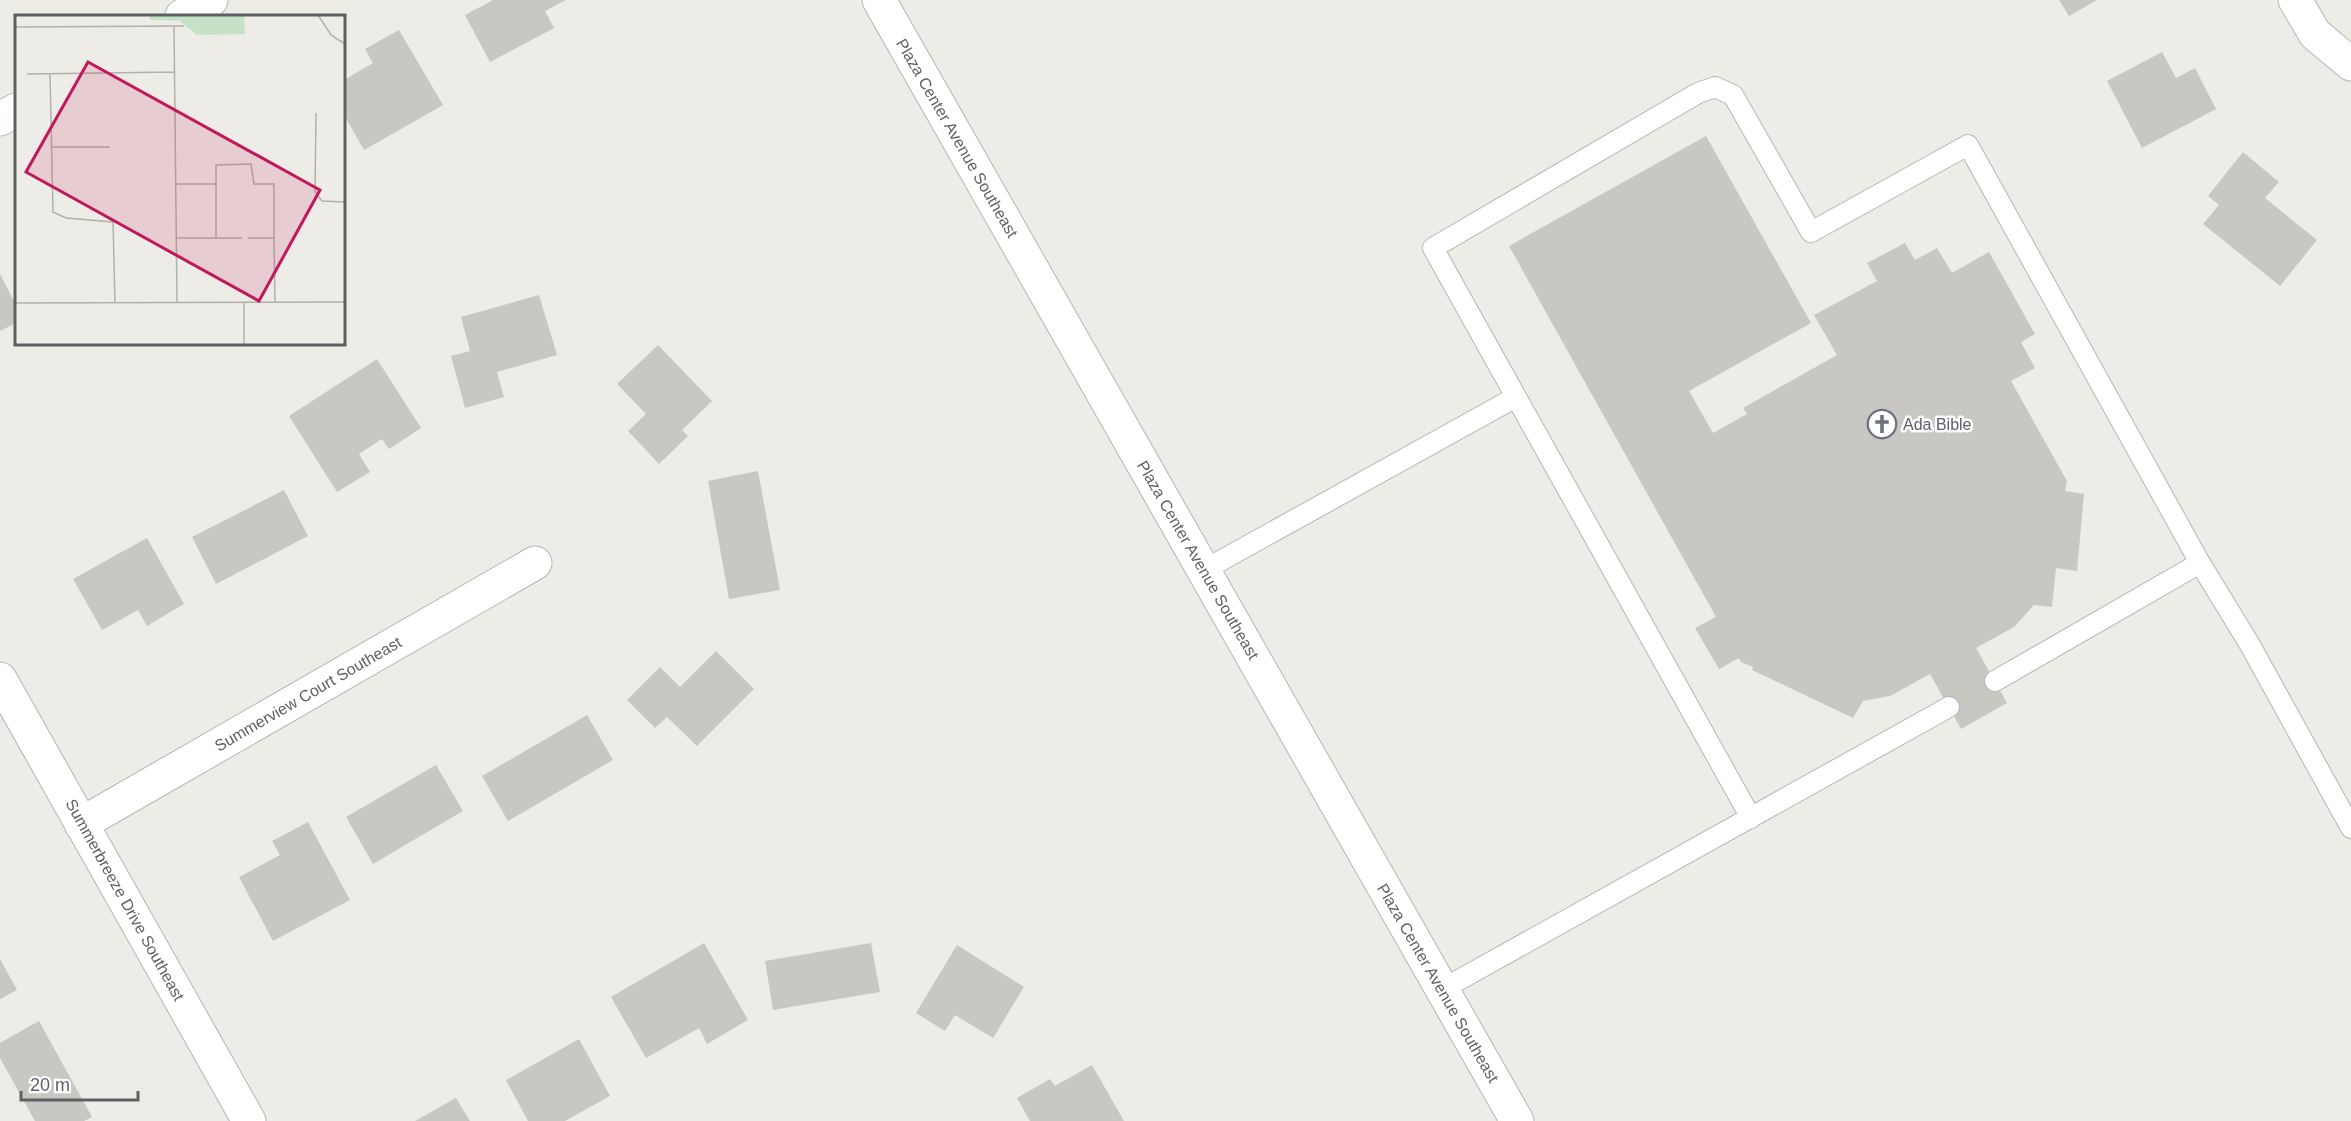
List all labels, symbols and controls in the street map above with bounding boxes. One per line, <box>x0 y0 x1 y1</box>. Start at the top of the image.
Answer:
inset map <box>15 15 345 345</box>
street label: Plaza Center Avenue Southeast <box>893 36 1021 241</box>
church icon: Ada Bible <box>1866 408 1898 440</box>
place label: Ada Bible <box>1903 416 1972 433</box>
street label: Plaza Center Avenue Southeast <box>1134 458 1262 663</box>
street label: Summerview Court Southeast <box>212 633 405 754</box>
street label: Summerbreeze Drive Southeast <box>62 796 188 1004</box>
street label: Plaza Center Avenue Southeast <box>1374 881 1502 1086</box>
scale bar <box>21 1064 138 1102</box>
text: 20 m <box>30 1075 70 1095</box>

